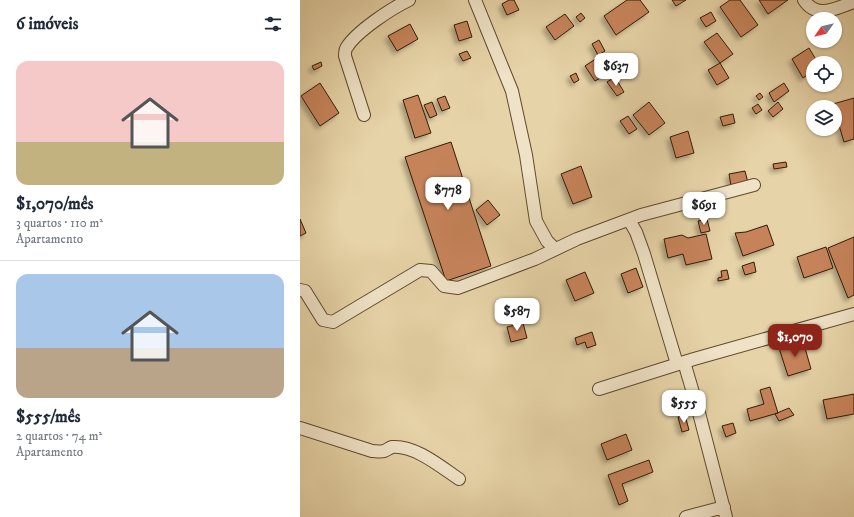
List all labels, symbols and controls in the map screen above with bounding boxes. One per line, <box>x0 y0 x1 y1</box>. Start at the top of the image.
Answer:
north arrow <box>806 12 842 48</box>
map controls <box>806 12 842 136</box>
text: 6 imóveis <box>16 13 78 35</box>
icon: filters <box>262 13 284 35</box>
pin: $637 <box>592 53 640 87</box>
button: locate <box>806 56 842 92</box>
text: $637 <box>603 58 629 74</box>
icon: home <box>114 87 186 159</box>
button: layers <box>806 100 842 136</box>
pin: $778 <box>424 177 472 211</box>
text: $778 <box>434 182 462 198</box>
pin: $691 <box>680 192 728 226</box>
text: $1,070/mês <box>16 193 93 215</box>
text: $691 <box>691 197 717 213</box>
text: 3 quartos · 110 m² <box>16 215 103 231</box>
text: Apartamento <box>16 231 83 247</box>
pin: $587 <box>493 298 541 332</box>
icon: home <box>114 300 186 372</box>
text: $587 <box>504 303 530 319</box>
pin: $1,070 <box>762 324 828 358</box>
text: $1,070 <box>777 329 813 345</box>
pin: $555 <box>660 390 708 424</box>
text: $555 <box>671 395 697 411</box>
text: $555/mês <box>16 406 80 428</box>
text: 2 quartos · 74 m² <box>16 428 102 444</box>
text: Apartamento <box>16 444 83 460</box>

